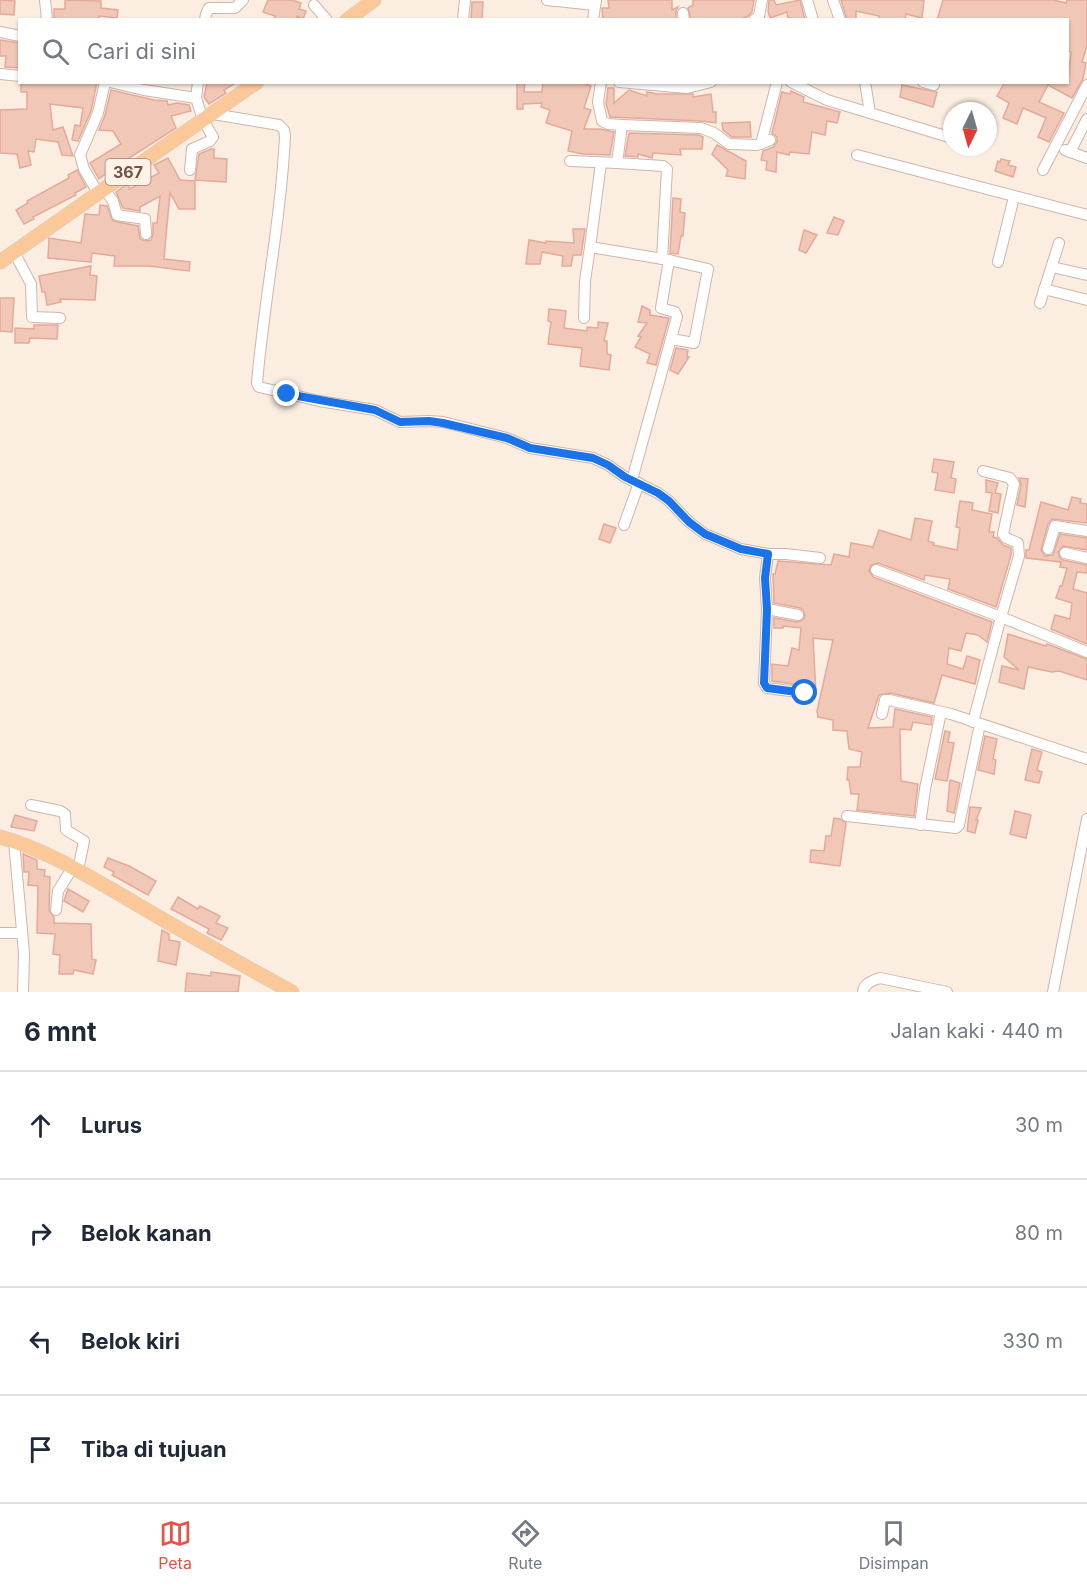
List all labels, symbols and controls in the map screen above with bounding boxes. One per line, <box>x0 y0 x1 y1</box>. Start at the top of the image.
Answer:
search box <box>18 18 1069 84</box>
icon: search <box>39 35 72 68</box>
text: Cari di sini <box>87 38 196 64</box>
north arrow <box>943 102 997 156</box>
road number: 367 <box>106 159 150 185</box>
route end <box>273 380 299 406</box>
route start <box>791 679 817 705</box>
text: 6 mnt <box>24 1016 96 1047</box>
text: Jalan kaki · 440 m <box>890 1019 1063 1043</box>
icon: ahead <box>24 1109 57 1142</box>
text: Lurus <box>81 1112 142 1138</box>
text: 30 m <box>1015 1113 1063 1137</box>
icon: right <box>24 1217 57 1250</box>
text: Belok kanan <box>81 1220 212 1246</box>
text: 80 m <box>1015 1221 1063 1245</box>
icon: left <box>24 1325 57 1358</box>
text: Belok kiri <box>81 1328 180 1354</box>
text: 330 m <box>1003 1329 1063 1353</box>
icon: arrive <box>24 1433 57 1466</box>
text: Tiba di tujuan <box>81 1436 227 1462</box>
tab: Peta <box>158 1517 192 1573</box>
tab: Rute <box>508 1517 542 1573</box>
tab: Disimpan <box>859 1517 929 1573</box>

